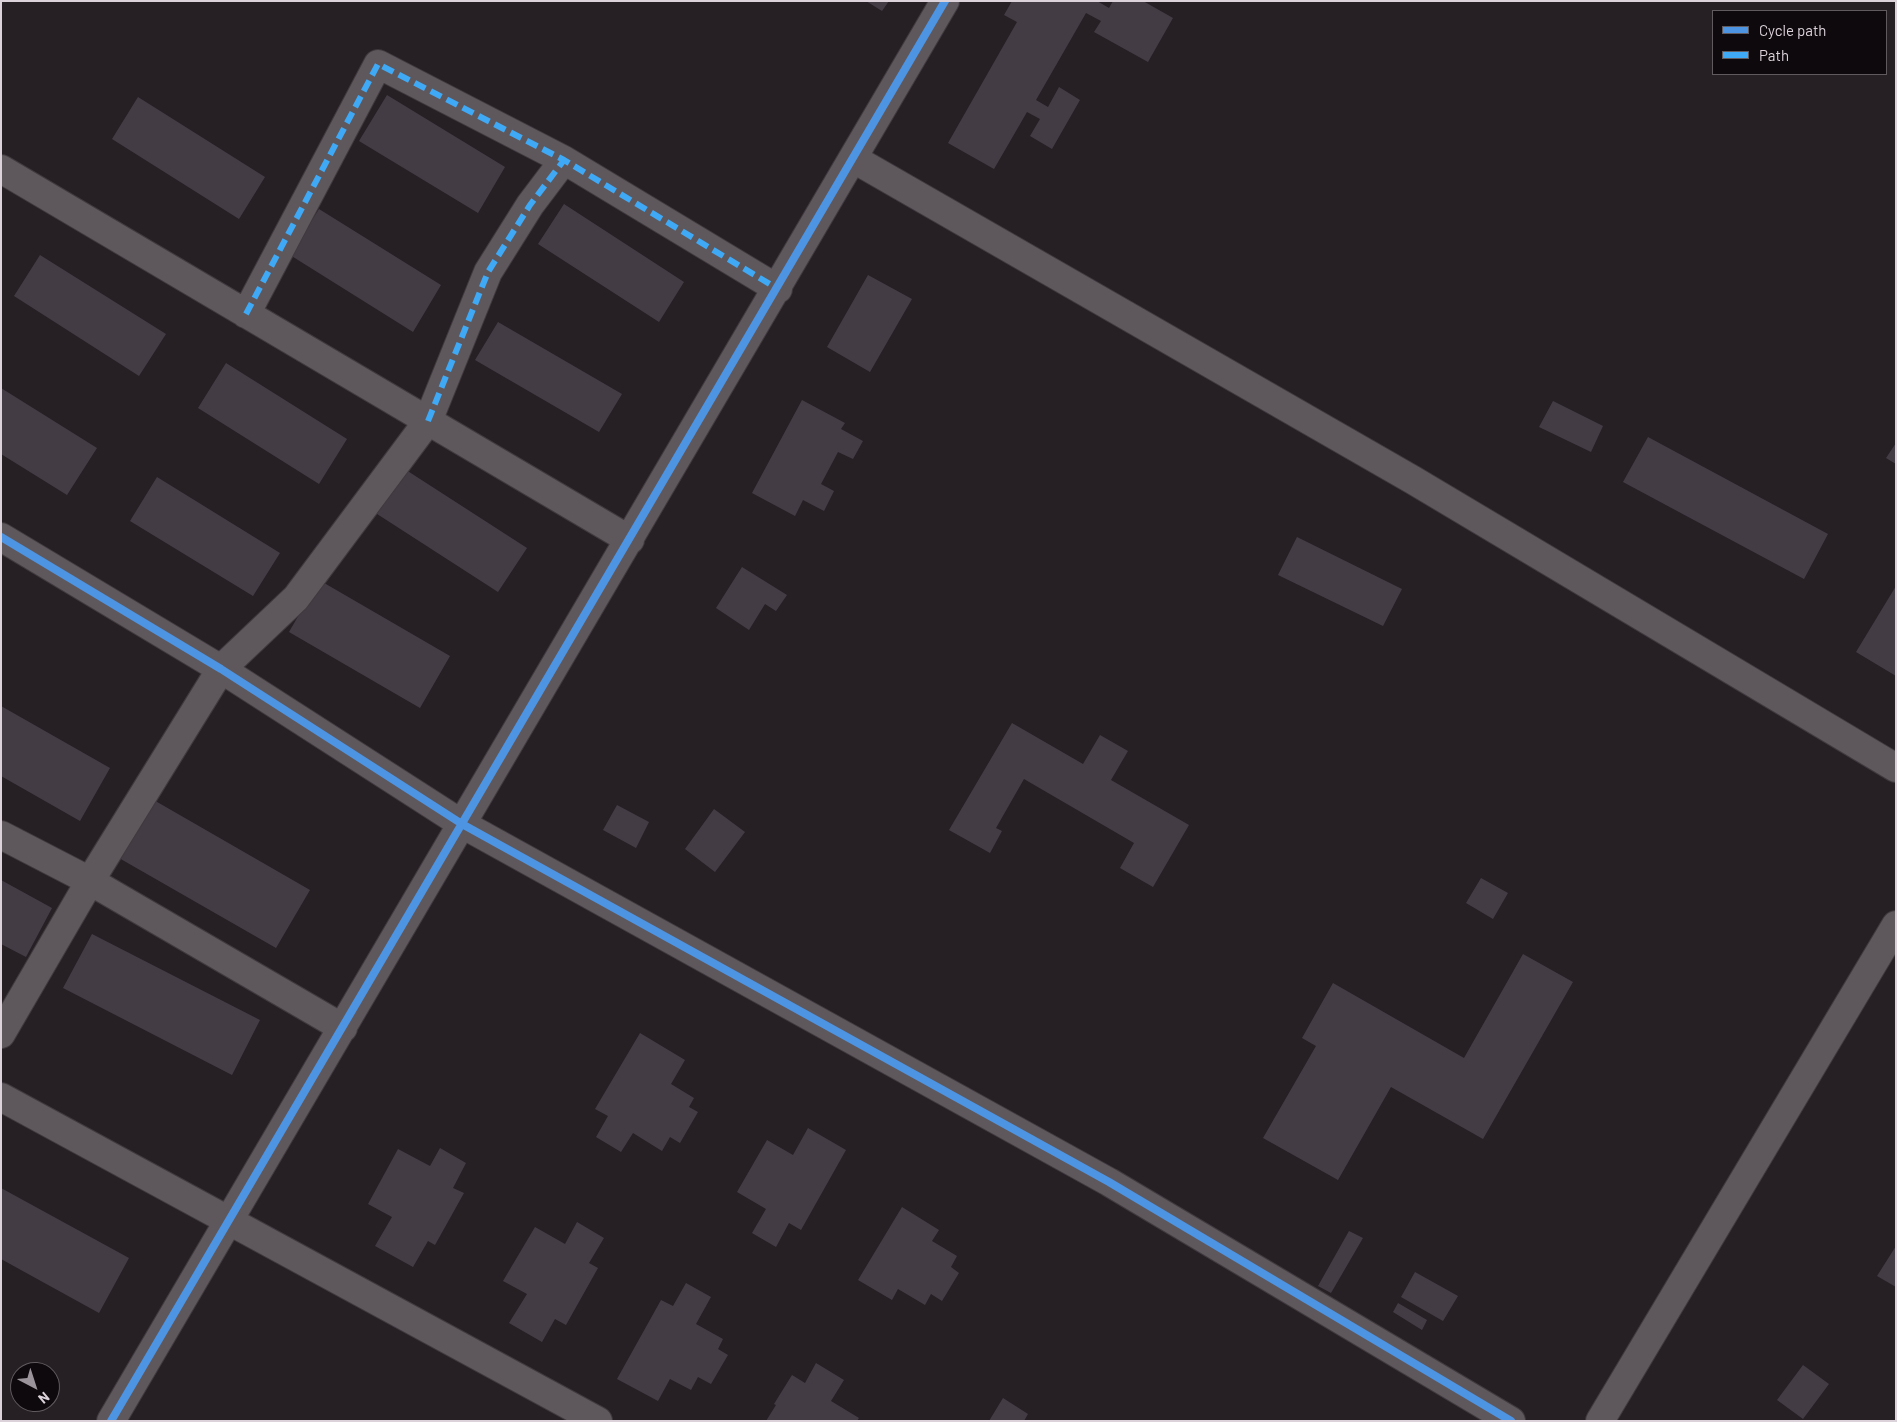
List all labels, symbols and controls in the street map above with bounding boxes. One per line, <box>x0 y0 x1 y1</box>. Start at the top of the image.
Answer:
legend <box>1712 10 1887 75</box>
text: Cycle path <box>1759 21 1826 39</box>
text: Path <box>1759 46 1789 64</box>
north arrow <box>10 1362 60 1412</box>
text: N <box>35 1389 53 1408</box>

